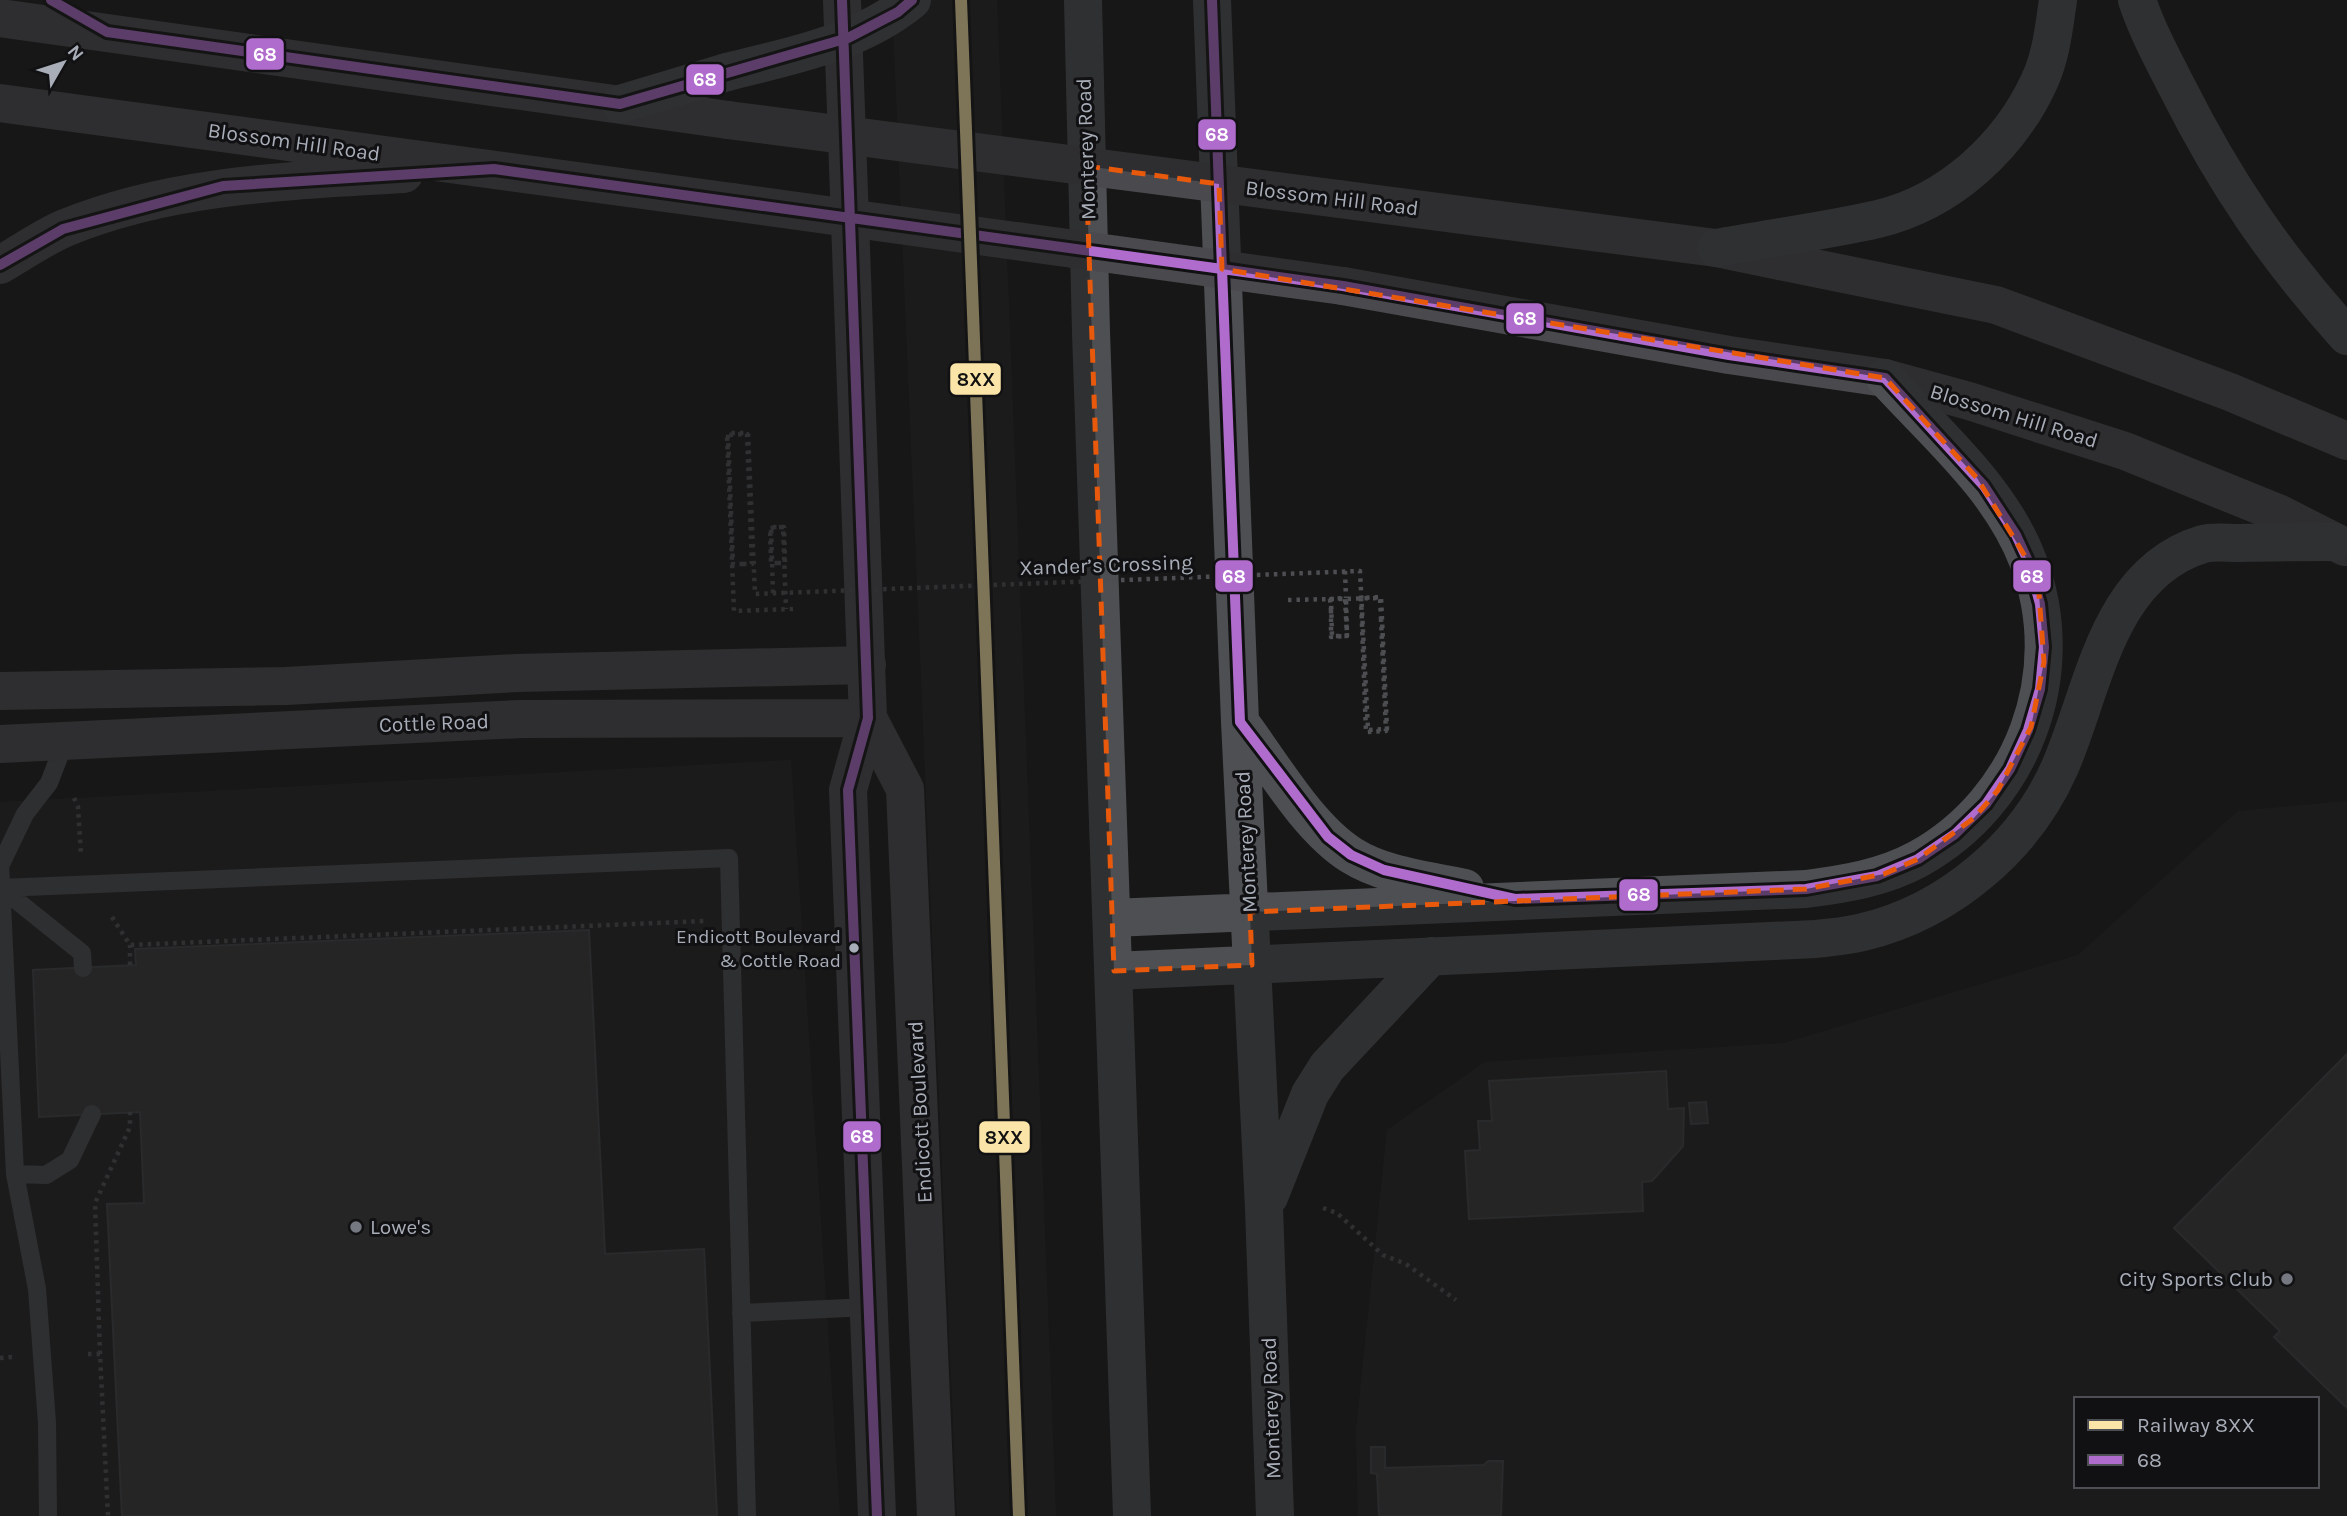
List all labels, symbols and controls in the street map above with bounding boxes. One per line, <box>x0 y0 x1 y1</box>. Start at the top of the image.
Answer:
north arrow <box>28 28 98 98</box>
line badge: 68 <box>245 37 285 71</box>
text: N <box>63 41 88 65</box>
text: 68 <box>253 44 277 66</box>
line badge: 68 <box>685 63 725 96</box>
text: 68 <box>693 69 717 91</box>
street label: Monterey Road <box>1072 78 1100 220</box>
street label: Blossom Hill Road <box>206 118 382 166</box>
line badge: 68 <box>1197 118 1237 151</box>
text: 68 <box>1205 124 1229 146</box>
street label: Blossom Hill Road <box>1244 175 1420 221</box>
line badge: 68 <box>1505 302 1545 335</box>
text: 68 <box>1513 308 1537 330</box>
line badge: 8XX <box>949 362 1002 396</box>
text: 8XX <box>957 369 995 391</box>
street label: Blossom Hill Road <box>1927 379 2101 453</box>
street label: Xander’s Crossing <box>1019 550 1193 580</box>
line badge: 68 <box>1214 559 1254 593</box>
line badge: 68 <box>2012 559 2052 593</box>
text: 68 <box>1222 566 1246 588</box>
text: 68 <box>2020 566 2044 588</box>
street label: Cottle Road <box>379 709 489 737</box>
street label: Monterey Road <box>1230 770 1262 914</box>
line badge: 68 <box>1618 878 1659 912</box>
text: 68 <box>1627 884 1651 906</box>
place label: Endicott Boulevard & Cottle Road <box>676 926 841 972</box>
marker: Endicott Boulevard & Cottle Road <box>847 941 861 955</box>
street label: Endicott Boulevard <box>903 1020 937 1204</box>
line badge: 68 <box>842 1120 882 1153</box>
line badge: 8XX <box>978 1120 1031 1154</box>
text: 68 <box>850 1126 874 1148</box>
text: 8XX <box>985 1127 1023 1149</box>
place label: Lowe's <box>370 1215 431 1239</box>
marker: Lowe's <box>348 1219 364 1235</box>
place label: City Sports Club <box>2119 1267 2273 1291</box>
marker: City Sports Club <box>2279 1271 2295 1287</box>
street label: Monterey Road <box>1257 1337 1285 1479</box>
legend <box>2074 1397 2319 1488</box>
text: Railway 8XX <box>2137 1413 2255 1437</box>
text: 68 <box>2137 1448 2162 1472</box>

